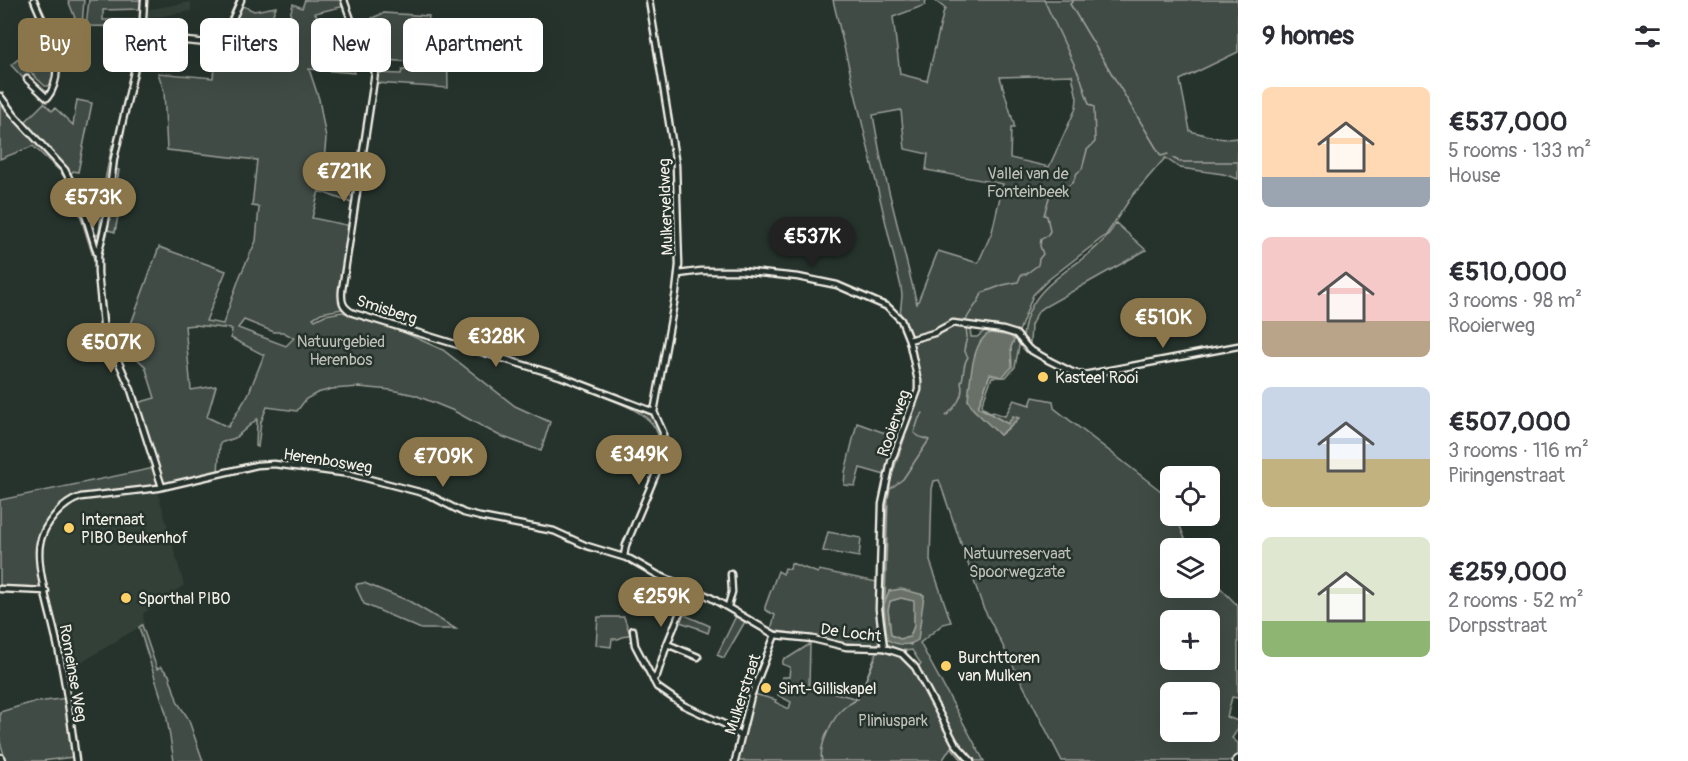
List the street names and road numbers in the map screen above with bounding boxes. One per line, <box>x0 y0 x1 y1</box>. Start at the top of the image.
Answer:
street label: Mulkerveldweg <box>654 158 678 256</box>
street label: Smisberg <box>354 291 420 329</box>
street label: Rooierweg <box>873 387 915 460</box>
street label: Herenbosweg <box>282 444 374 478</box>
street label: De Locht <box>819 619 883 647</box>
street label: Romeinse Weg <box>55 623 91 724</box>
street label: Mulkerstraat <box>720 651 766 737</box>

